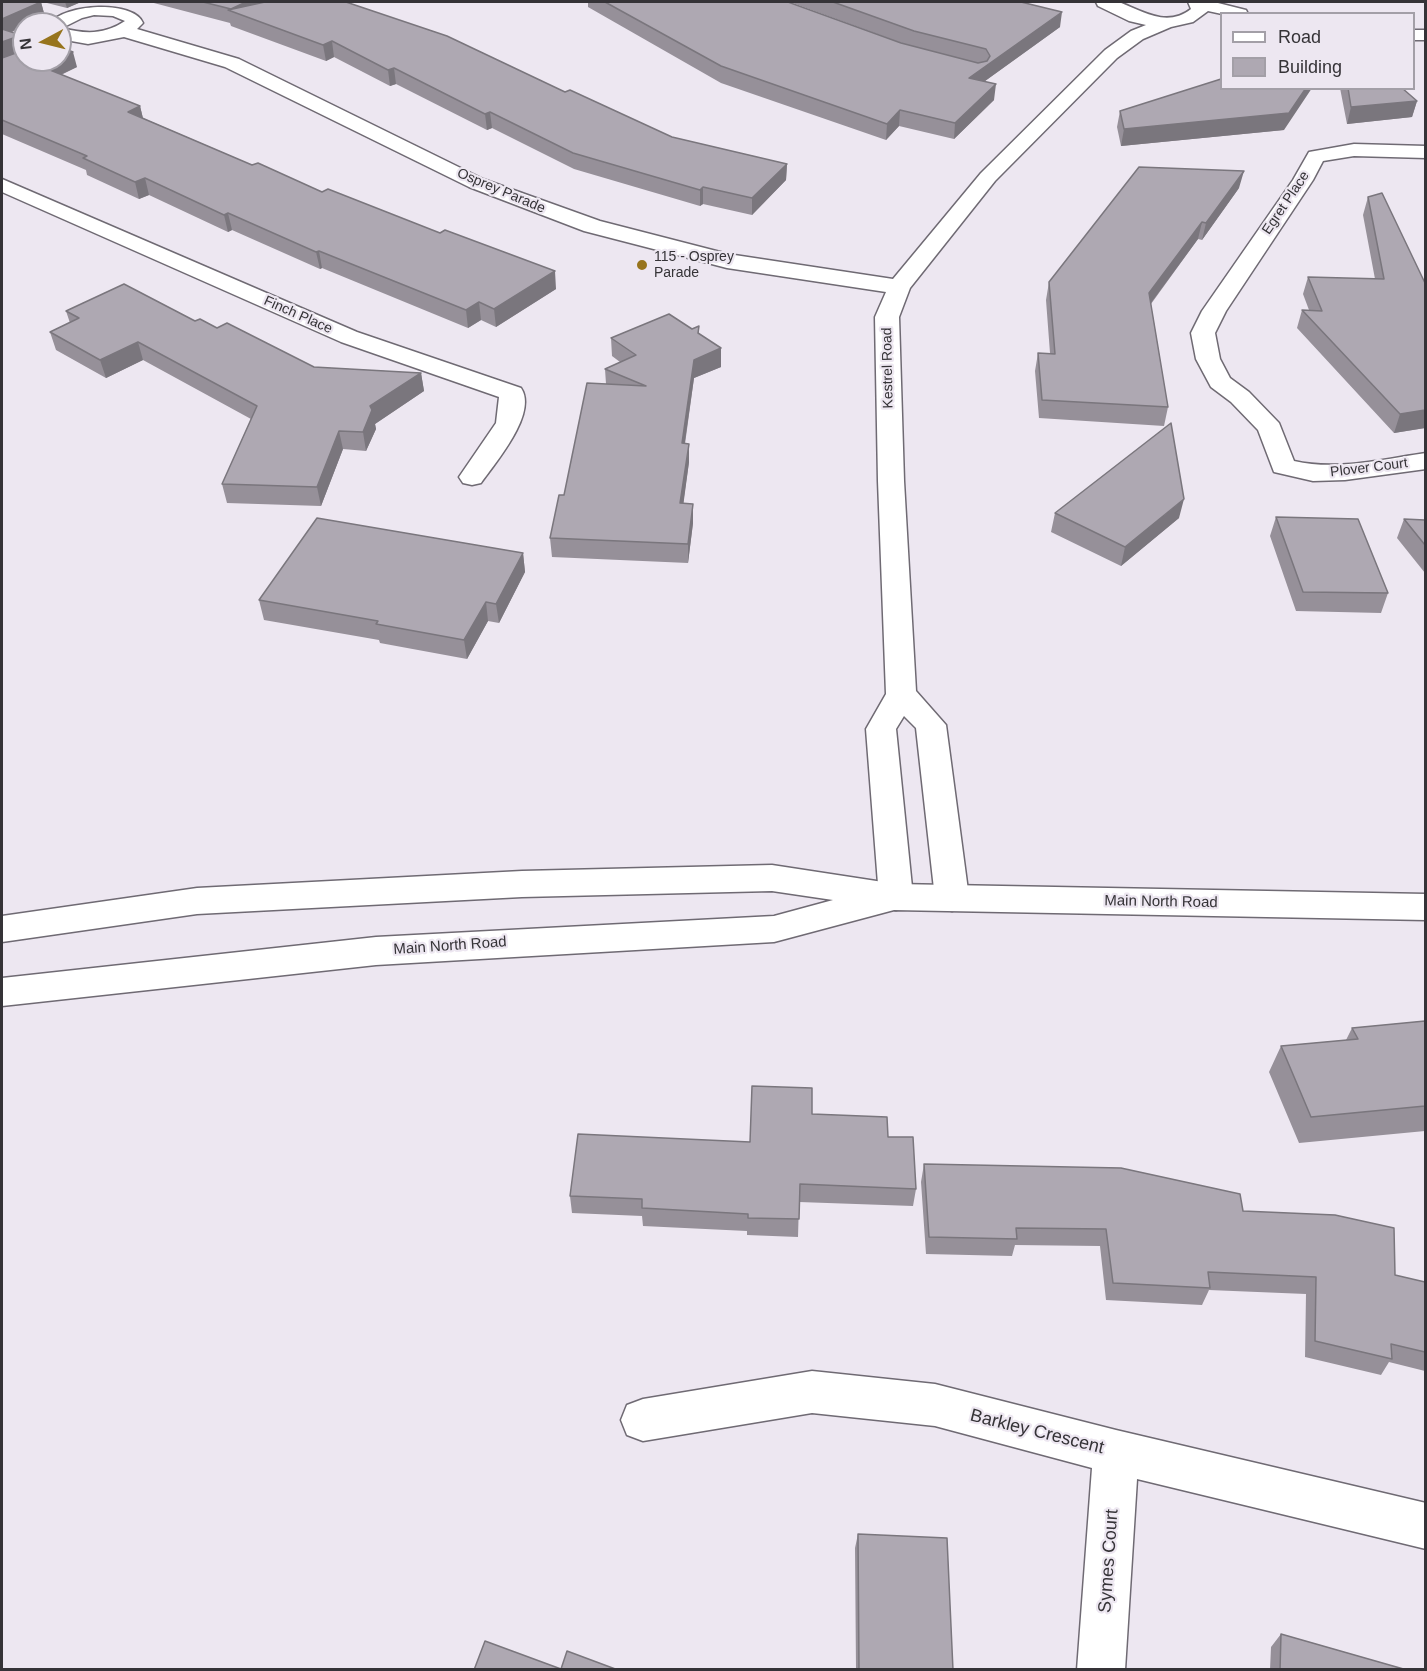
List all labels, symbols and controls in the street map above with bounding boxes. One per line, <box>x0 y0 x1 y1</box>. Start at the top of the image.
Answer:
north arrow <box>12 12 72 72</box>
legend <box>1220 12 1415 90</box>
text: Road <box>1278 27 1321 47</box>
text: N <box>16 37 35 51</box>
text: Building <box>1278 57 1342 77</box>
street label: Osprey Parade <box>454 165 548 217</box>
street label: Egret Place <box>1259 168 1313 238</box>
place label: 115 - Osprey Parade <box>654 249 734 282</box>
marker: 115 - Osprey Parade <box>635 258 649 272</box>
street label: Finch Place <box>261 292 335 338</box>
street label: Kestrel Road <box>879 327 897 409</box>
street label: Plover Court <box>1329 455 1409 481</box>
street label: Main North Road <box>1104 892 1218 912</box>
street label: Main North Road <box>393 933 507 959</box>
street label: Barkley Crescent <box>968 1405 1106 1459</box>
street label: Symes Court <box>1095 1508 1123 1614</box>

